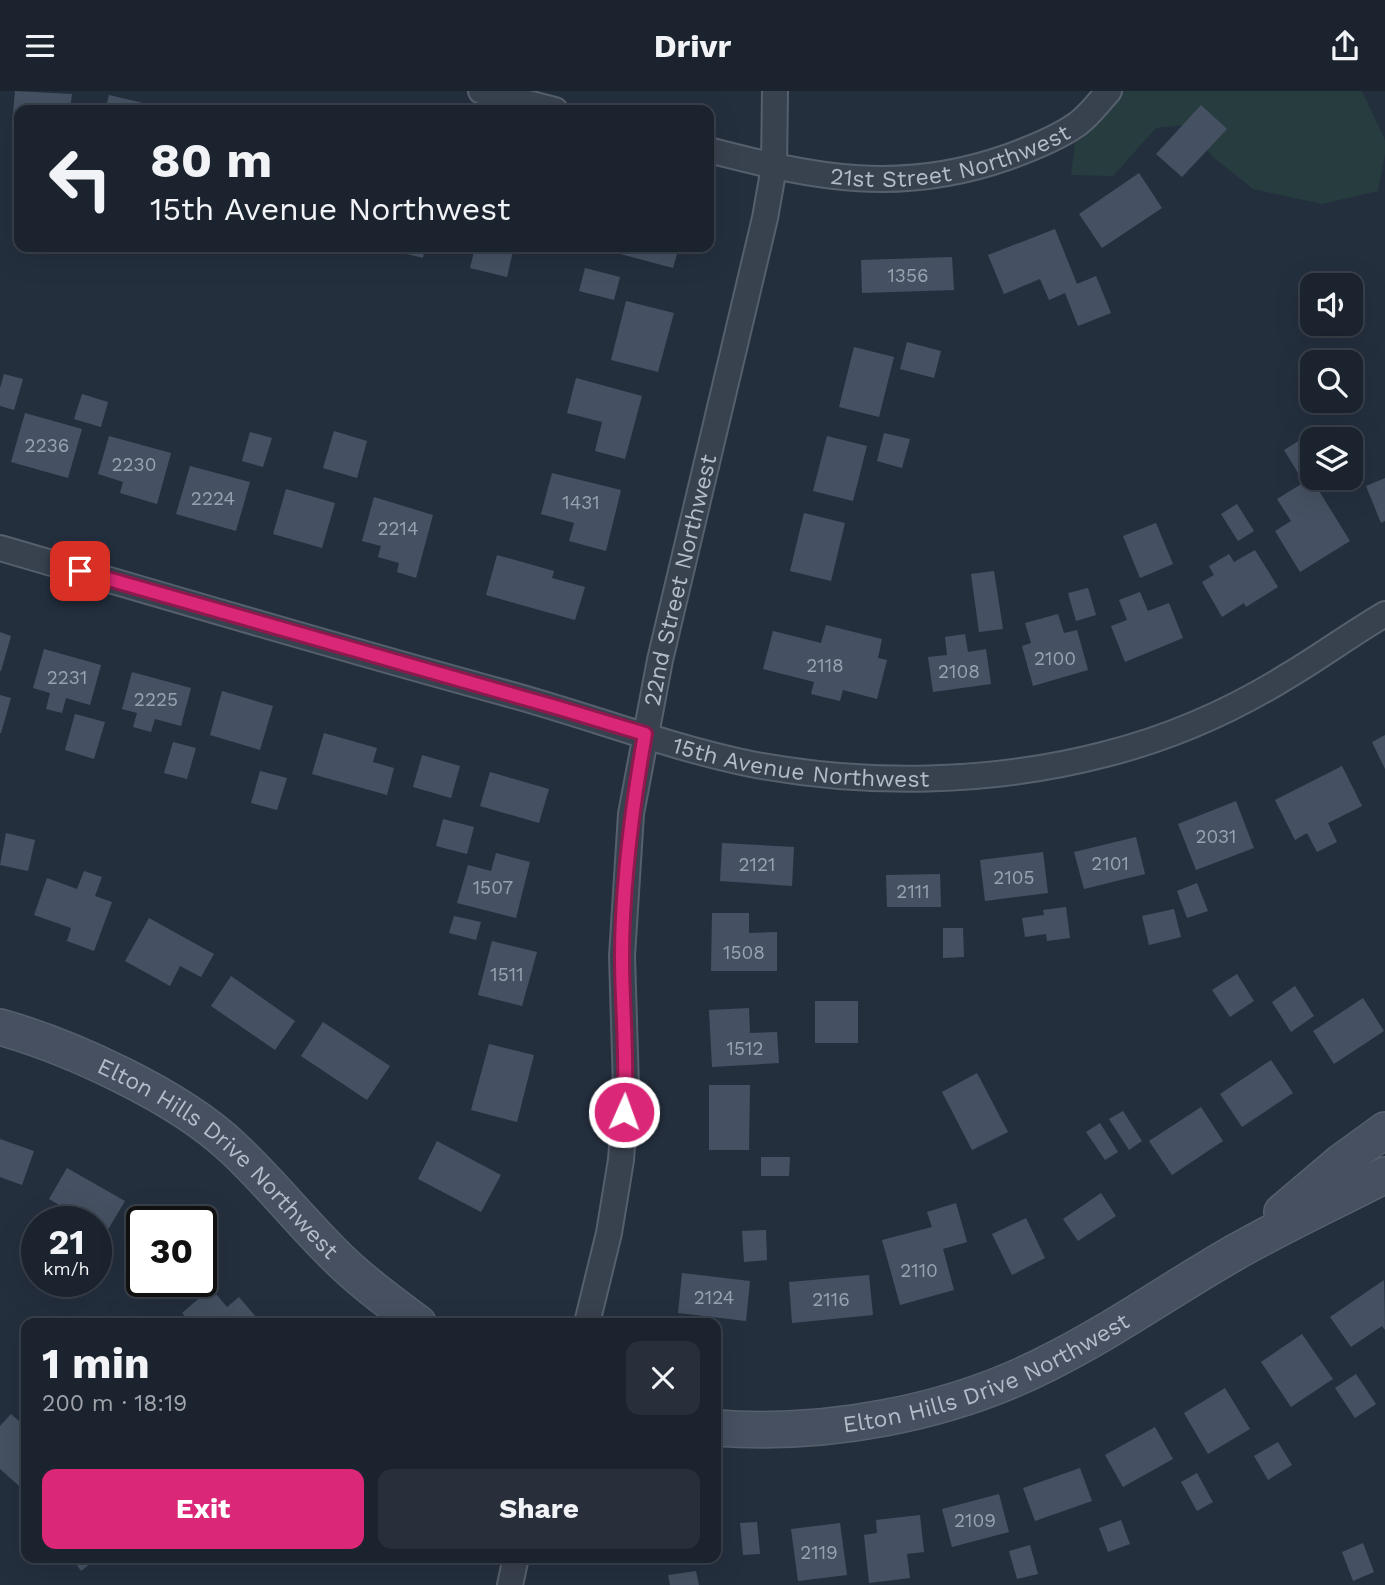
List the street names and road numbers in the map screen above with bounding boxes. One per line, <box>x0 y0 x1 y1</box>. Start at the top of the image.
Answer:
street label: 21st Street Northwest <box>829 118 1075 193</box>
street label: 22nd Street Northwest <box>638 451 722 708</box>
street label: 15th Avenue Northwest <box>670 731 930 792</box>
street label: Elton Hills Drive Northwest <box>93 1052 344 1265</box>
street label: Elton Hills Drive Northwest <box>841 1307 1134 1438</box>

